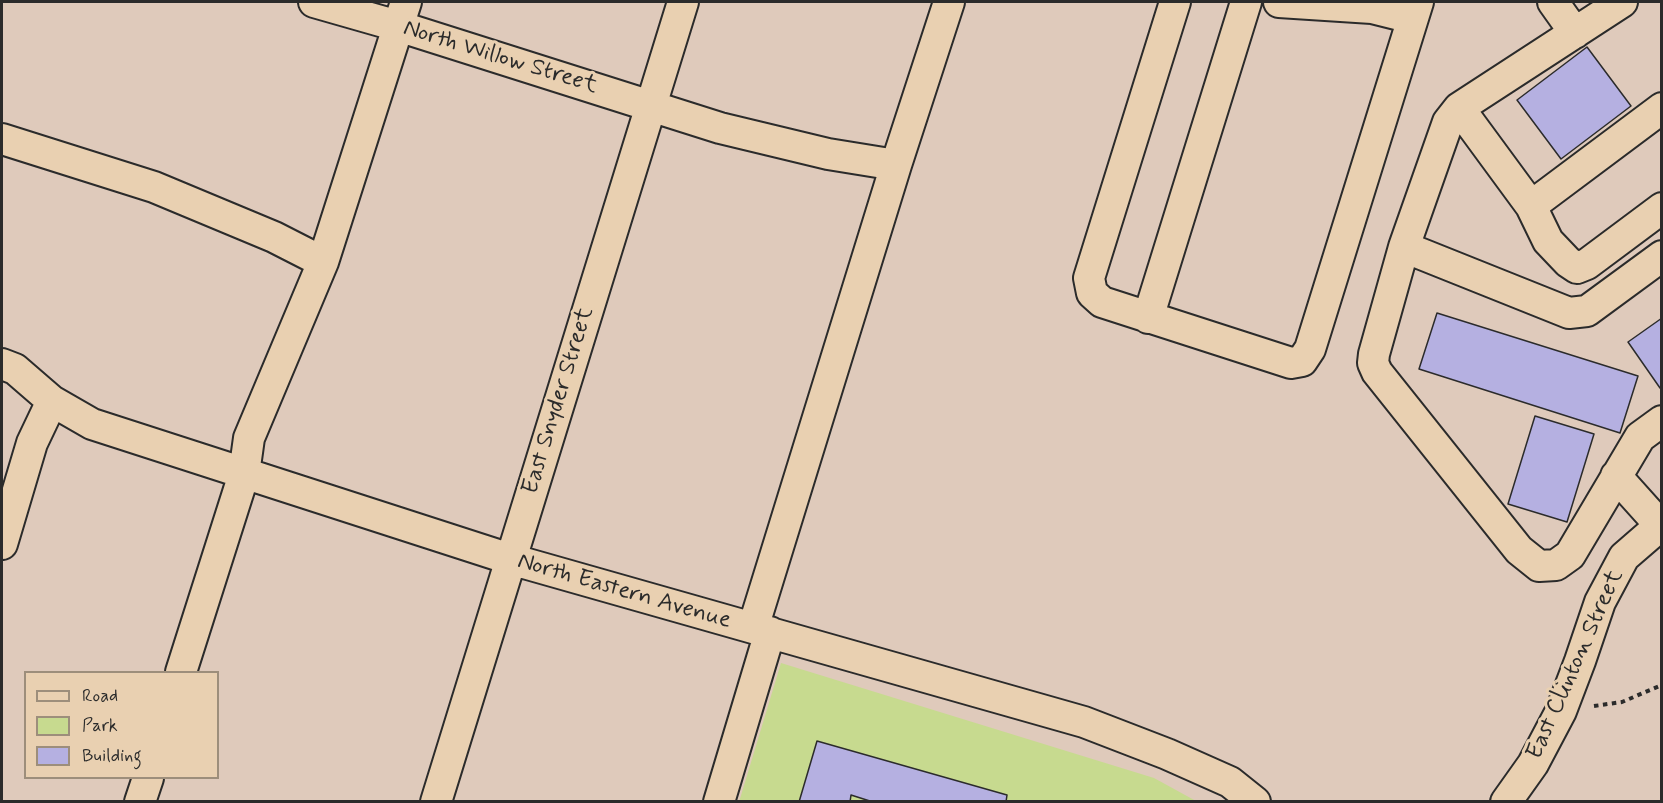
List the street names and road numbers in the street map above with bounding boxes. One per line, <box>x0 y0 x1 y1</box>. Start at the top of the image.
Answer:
street label: North Willow Street <box>399 15 601 101</box>
street label: East Snyder Street <box>517 304 601 498</box>
street label: North Eastern Avenue <box>514 548 734 636</box>
street label: East Clinton Street <box>1521 566 1631 764</box>

